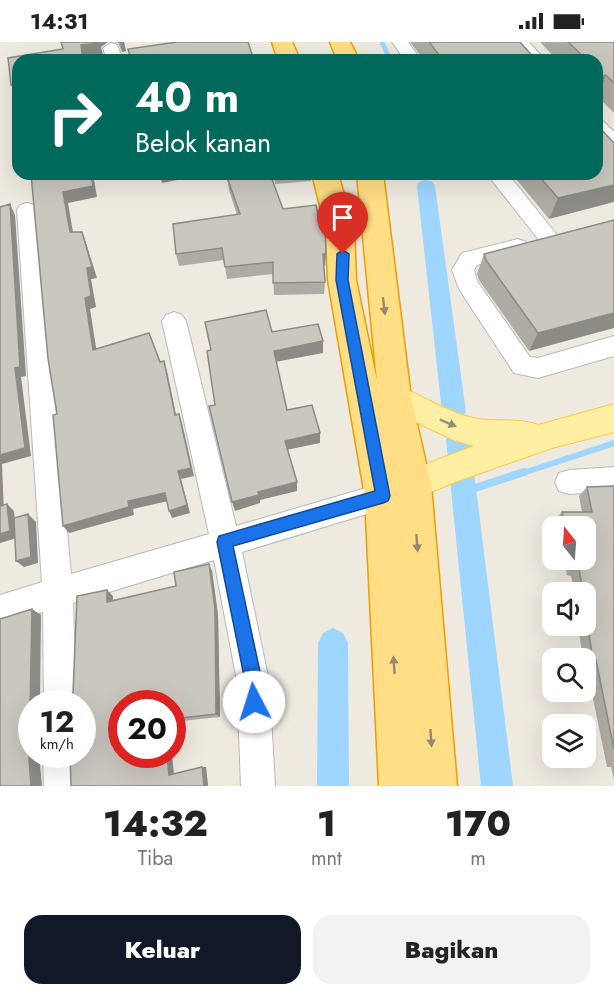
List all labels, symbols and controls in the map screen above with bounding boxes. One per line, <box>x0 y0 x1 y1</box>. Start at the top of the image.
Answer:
text: 14:31 <box>30 5 89 37</box>
text: 40 m <box>135 67 239 128</box>
icon: right <box>36 78 114 156</box>
text: Belok kanan <box>135 123 271 162</box>
pin <box>317 192 368 254</box>
icon: arrive <box>326 201 359 234</box>
one-way arrow <box>380 297 389 316</box>
one-way arrow <box>440 418 457 427</box>
north arrow <box>542 516 596 570</box>
map controls <box>542 516 596 768</box>
one-way arrow <box>413 534 422 553</box>
button: sound <box>542 582 596 636</box>
button: search <box>542 648 596 702</box>
one-way arrow <box>389 655 399 674</box>
position arrow <box>222 670 286 734</box>
speed limit sign: 20 <box>108 690 186 768</box>
text: 12 <box>40 700 74 743</box>
button: layers <box>542 714 596 768</box>
one-way arrow <box>426 728 436 747</box>
text: km/h <box>40 733 74 755</box>
text: 14:32 <box>103 797 208 849</box>
text: 1 <box>317 797 336 849</box>
text: 170 <box>445 797 511 849</box>
text: Tiba <box>138 844 173 873</box>
text: mnt <box>311 844 342 873</box>
text: m <box>470 844 486 873</box>
button: Keluar <box>24 915 301 984</box>
button: Bagikan <box>313 915 590 984</box>

